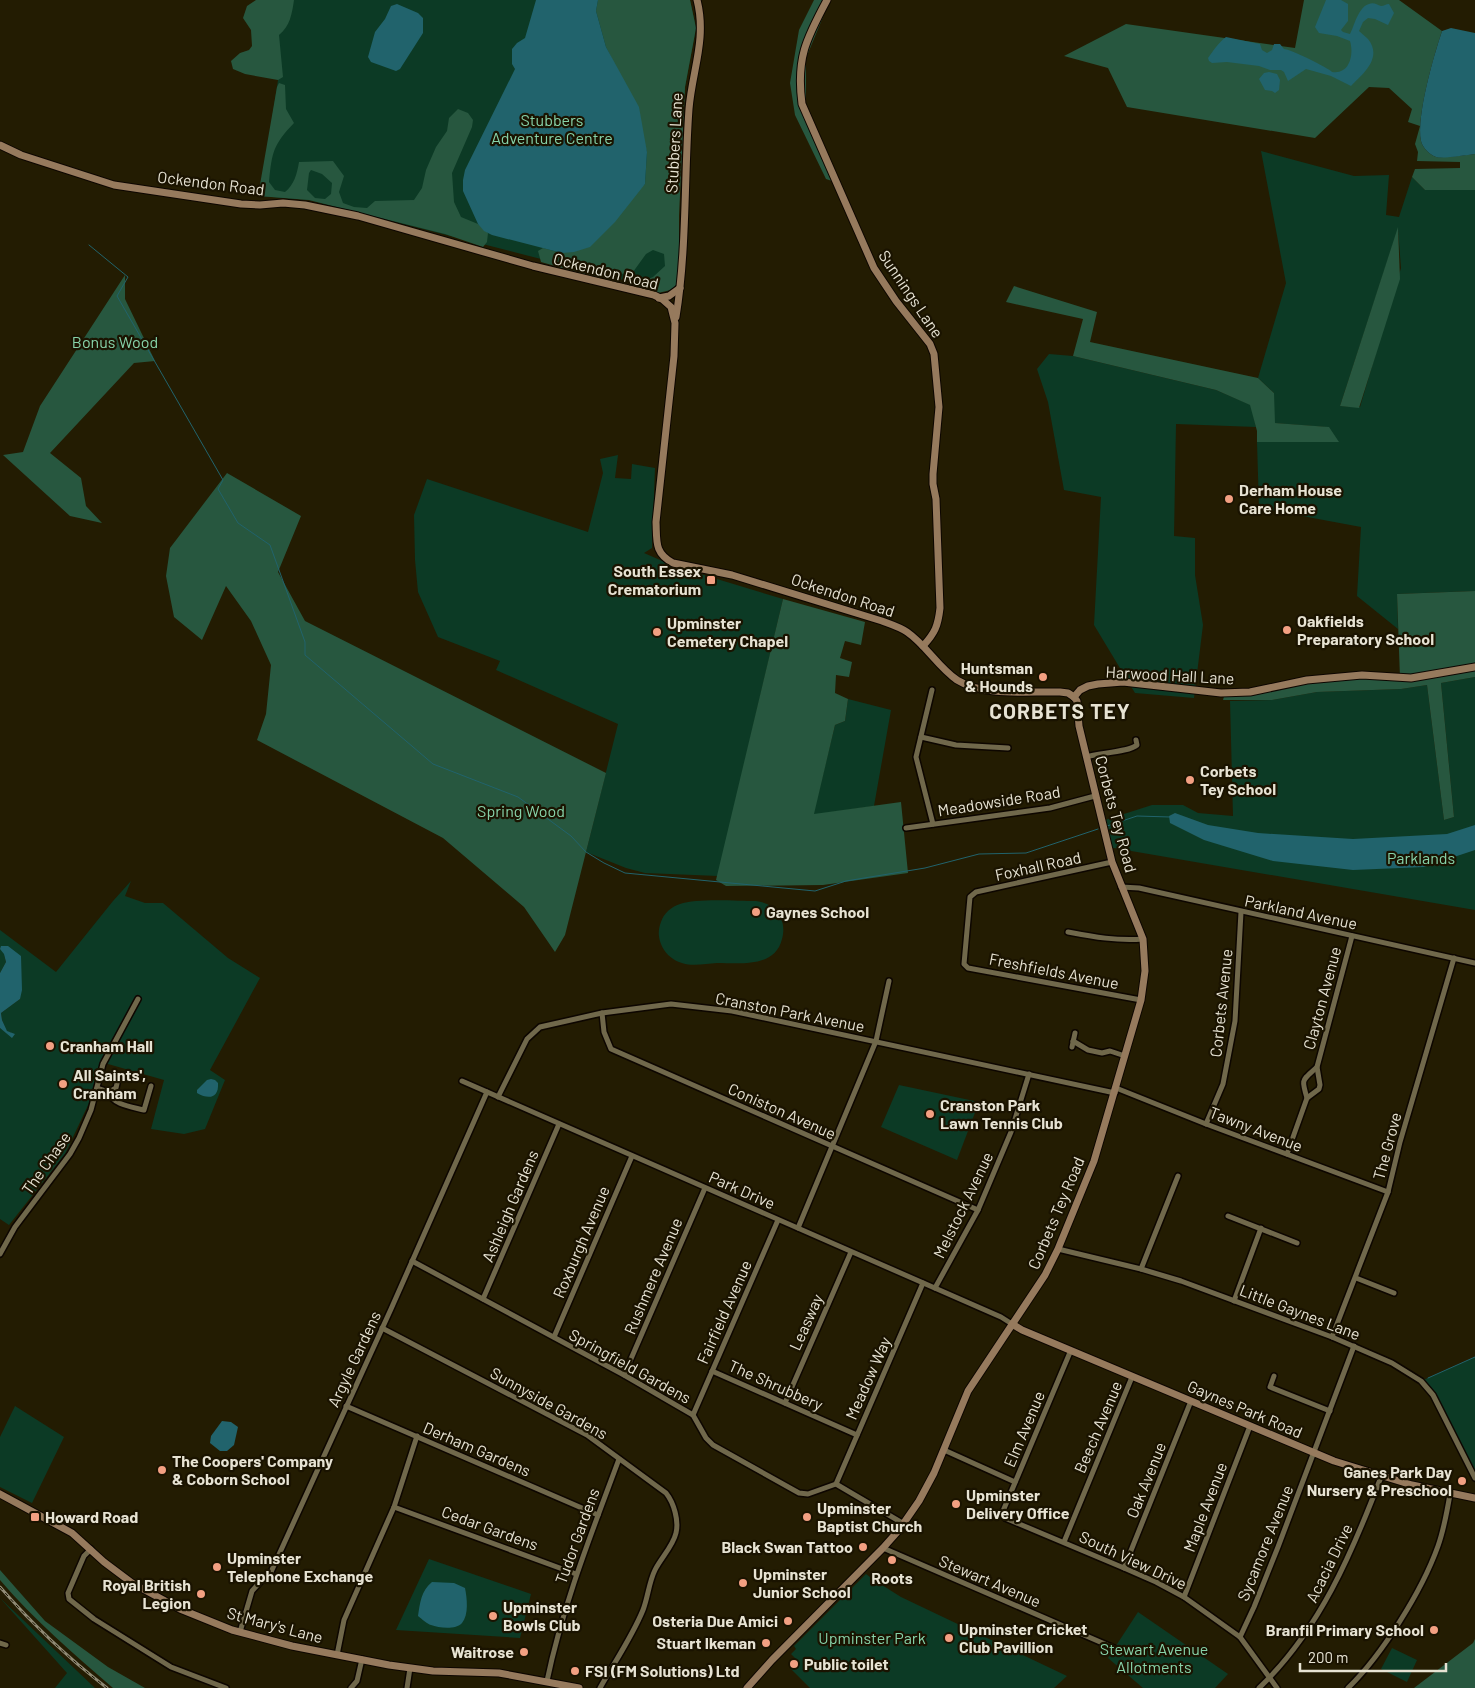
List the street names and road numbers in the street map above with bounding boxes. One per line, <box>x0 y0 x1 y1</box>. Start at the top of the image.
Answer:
street label: Stubbers Lane <box>661 92 686 194</box>
street label: Ockendon Road <box>156 167 266 198</box>
street label: Sunnings Lane <box>875 246 948 341</box>
street label: Ockendon Road <box>552 248 661 293</box>
street label: Ockendon Road <box>789 569 897 620</box>
street label: Harwood Hall Lane <box>1105 662 1235 687</box>
street label: Corbets Tey Road <box>1092 753 1141 874</box>
street label: Meadowside Road <box>936 781 1062 820</box>
street label: Foxhall Road <box>993 847 1083 884</box>
street label: Parkland Avenue <box>1243 890 1359 933</box>
street label: Clayton Avenue <box>1299 944 1344 1051</box>
street label: Corbets Avenue <box>1205 948 1236 1058</box>
street label: Freshfields Avenue <box>988 949 1121 992</box>
street label: Cranston Park Avenue <box>714 988 866 1035</box>
street label: Coniston Avenue <box>725 1078 839 1143</box>
street label: Tawny Avenue <box>1207 1102 1306 1155</box>
street label: The Grove <box>1368 1110 1405 1182</box>
street label: The Chase <box>17 1128 74 1198</box>
street label: Ashleigh Gardens <box>477 1147 542 1265</box>
street label: Melstock Avenue <box>929 1148 997 1261</box>
street label: Corbets Tey Road <box>1023 1154 1088 1272</box>
street label: Park Drive <box>706 1167 778 1213</box>
street label: Roxburgh Avenue <box>548 1183 613 1301</box>
street label: Rushmere Avenue <box>619 1215 686 1337</box>
street label: Fairfield Avenue <box>692 1257 755 1367</box>
street label: Little Gaynes Lane <box>1237 1280 1363 1343</box>
street label: Leasway <box>785 1290 827 1353</box>
street label: Argyle Gardens <box>323 1308 384 1410</box>
street label: Springfield Gardens <box>566 1324 694 1407</box>
street label: Meadow Way <box>841 1333 895 1422</box>
street label: The Shrubbery <box>726 1355 827 1414</box>
street label: Sunnyside Gardens <box>487 1362 611 1443</box>
street label: Gaynes Park Road <box>1185 1376 1306 1441</box>
street label: Beech Avenue <box>1070 1378 1125 1476</box>
street label: Elm Avenue <box>999 1388 1048 1470</box>
street label: Derham Gardens <box>421 1417 534 1480</box>
street label: Oak Avenue <box>1122 1439 1169 1521</box>
street label: Maple Avenue <box>1179 1459 1230 1554</box>
street label: Sycamore Avenue <box>1233 1482 1296 1603</box>
street label: Tudor Gardens <box>550 1485 603 1586</box>
street label: Cedar Gardens <box>439 1501 541 1554</box>
street label: Acacia Drive <box>1301 1520 1356 1605</box>
street label: South View Drive <box>1076 1526 1190 1593</box>
street label: Stewart Avenue <box>936 1551 1044 1611</box>
street label: St Mary's Lane <box>225 1603 325 1646</box>

